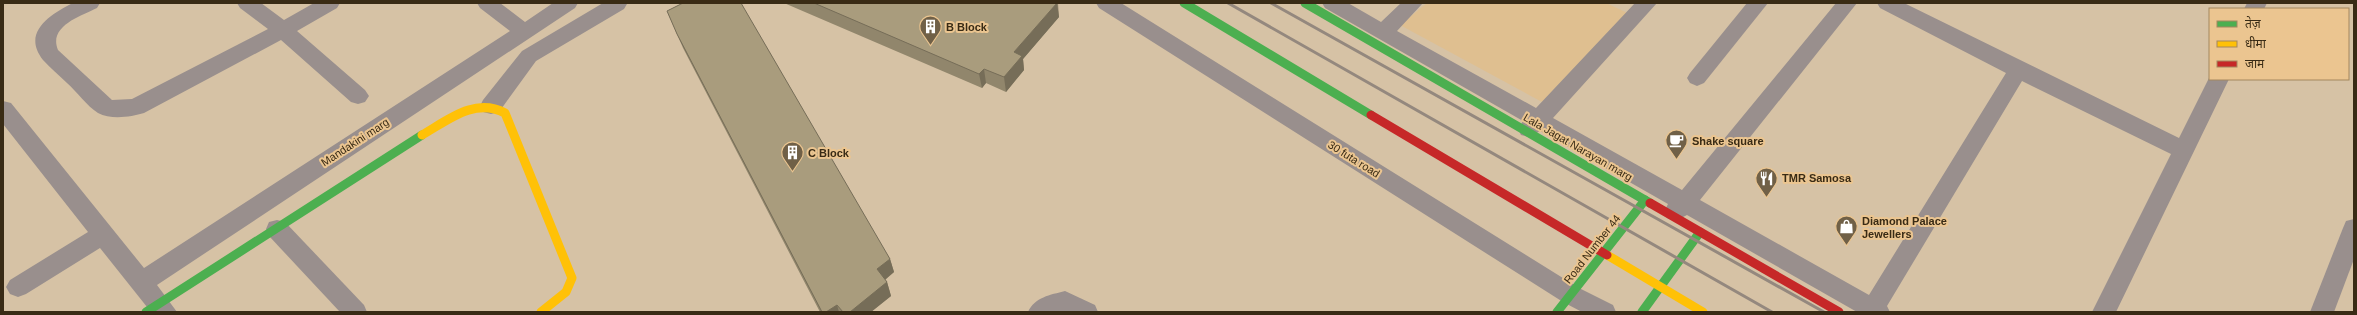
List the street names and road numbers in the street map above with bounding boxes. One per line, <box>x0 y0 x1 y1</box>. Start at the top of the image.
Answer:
street label: Lala Jagat Narayan marg <box>1522 111 1634 183</box>
street label: Mandakini marg <box>319 116 391 168</box>
street label: 30 futa road <box>1326 138 1382 180</box>
street label: Road Number 44 <box>1561 212 1623 286</box>

